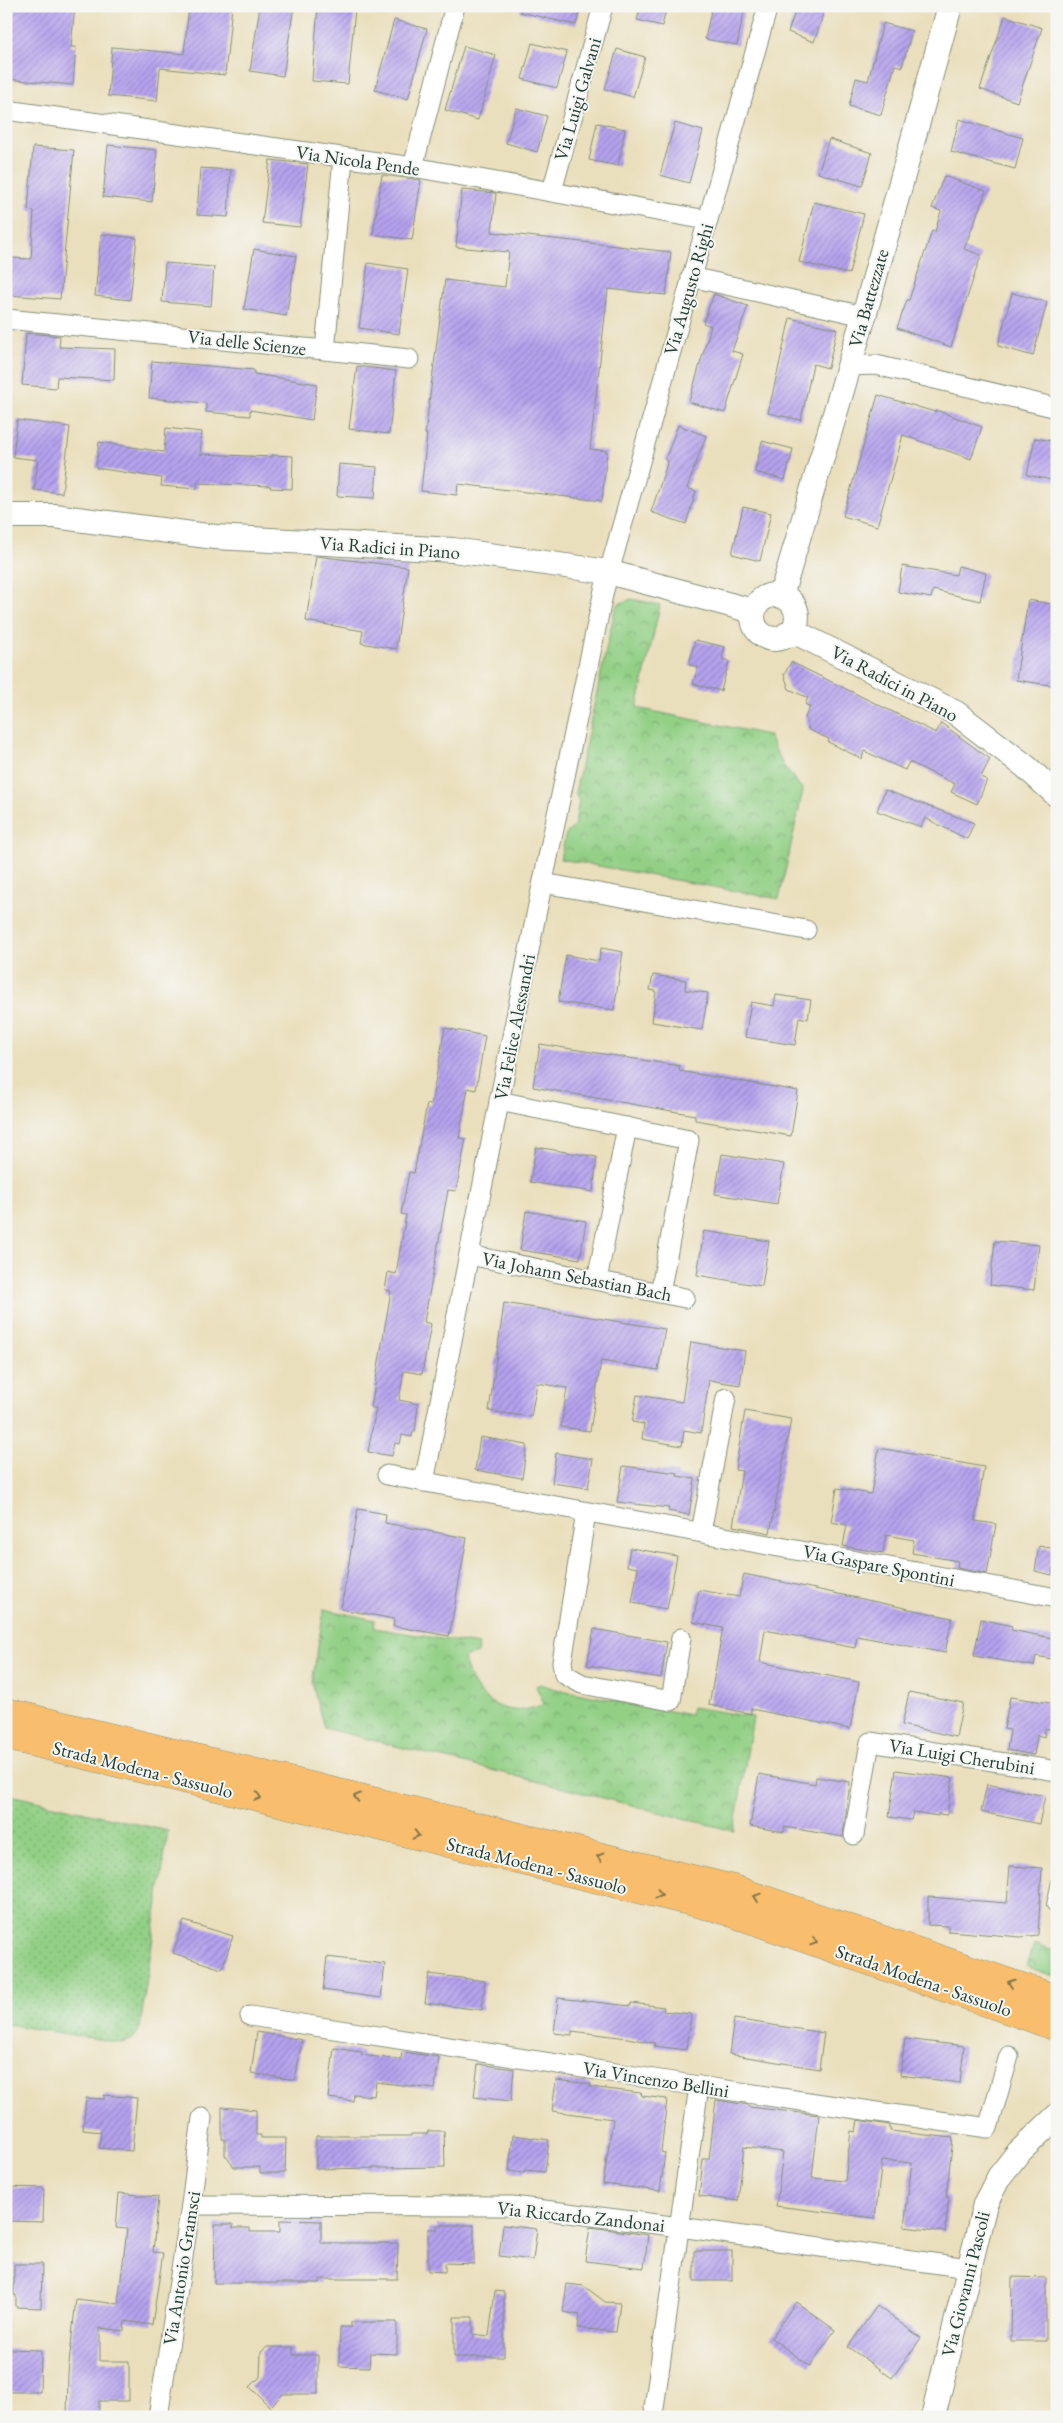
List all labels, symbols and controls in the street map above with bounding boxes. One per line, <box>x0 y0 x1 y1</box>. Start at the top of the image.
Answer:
street label: Via Luigi Galvani <box>548 34 607 164</box>
street label: Via Nicola Pende <box>295 139 421 182</box>
street label: Via Augusto Righi <box>658 220 719 358</box>
street label: Via Battezzate <box>842 246 895 351</box>
street label: Via delle Scienze <box>186 324 307 361</box>
street label: Via Radici in Piano <box>319 530 461 565</box>
street label: Via Radici in Piano <box>827 639 963 727</box>
street label: Via Felice Alessandri <box>488 952 541 1102</box>
street label: Via Johann Sebastian Bach <box>480 1246 674 1307</box>
street label: Via Gaspare Spontini <box>801 1539 957 1593</box>
street label: Via Luigi Cherubini <box>887 1733 1037 1780</box>
street label: Strada Modena - Sassuolo <box>50 1735 236 1804</box>
one-way arrow <box>253 1791 262 1802</box>
one-way arrow <box>353 1792 362 1803</box>
one-way arrow <box>411 1829 420 1840</box>
street label: Strada Modena - Sassuolo <box>444 1831 630 1900</box>
one-way arrow <box>597 1852 605 1862</box>
one-way arrow <box>654 1888 663 1899</box>
one-way arrow <box>754 1893 762 1903</box>
one-way arrow <box>809 1936 818 1946</box>
street label: Strada Modena - Sassuolo <box>832 1939 1015 2022</box>
one-way arrow <box>1007 1979 1016 1989</box>
street label: Via Vincenzo Bellini <box>581 2056 731 2103</box>
street label: Via Antonio Gramsci <box>157 2189 206 2347</box>
street label: Via Riccardo Zandonai <box>496 2195 666 2238</box>
street label: Via Giovanni Pascoli <box>935 2208 996 2360</box>

